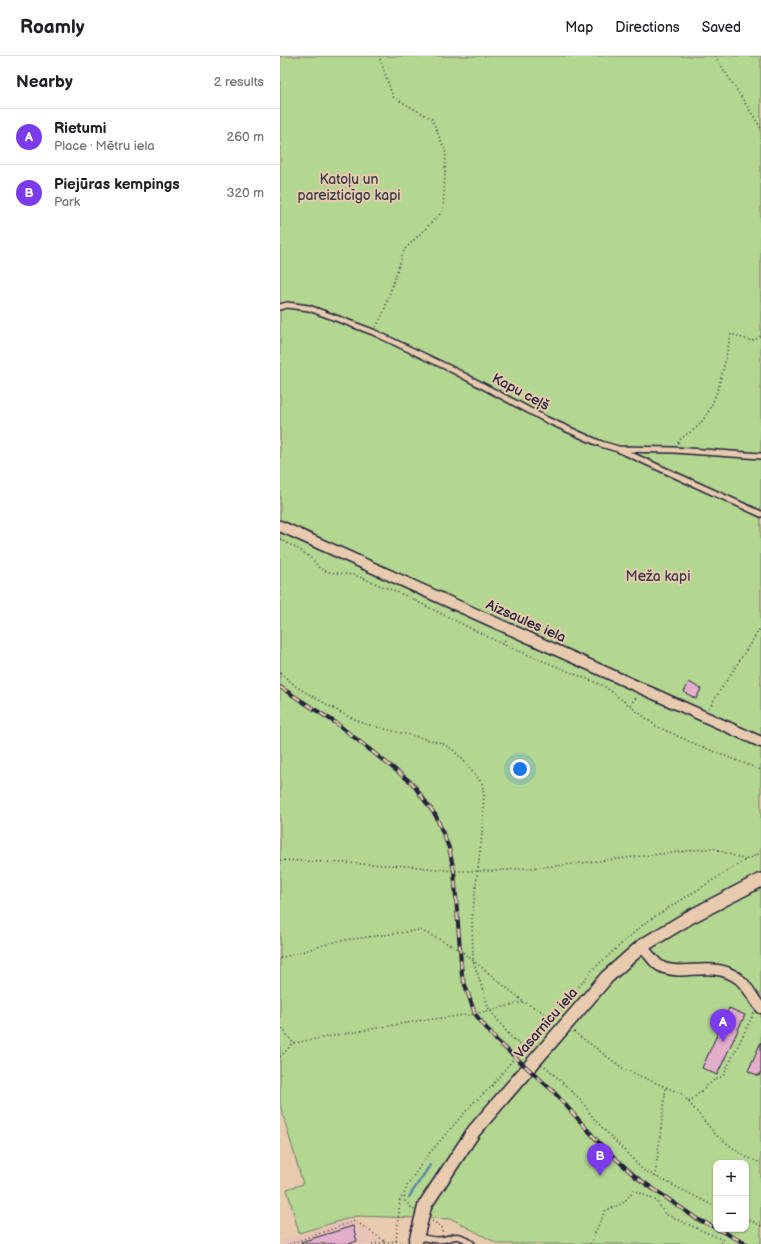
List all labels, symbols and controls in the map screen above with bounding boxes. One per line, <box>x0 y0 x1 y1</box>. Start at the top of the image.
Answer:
text: Roamly <box>20 16 84 39</box>
text: Map <box>565 19 593 36</box>
text: Directions <box>615 19 680 36</box>
text: Saved <box>702 19 741 36</box>
text: Nearby <box>16 72 73 92</box>
text: 2 results <box>214 74 264 90</box>
text: Rietumi <box>54 119 106 138</box>
text: A <box>25 129 33 145</box>
text: 260 m <box>226 129 264 145</box>
text: Place · Mētru iela <box>54 138 155 154</box>
park label: Katoļu un pareizticīgo kapi <box>297 171 401 204</box>
text: Piejūras kempings <box>54 175 180 194</box>
text: B <box>24 185 34 201</box>
text: 320 m <box>226 185 264 201</box>
text: Park <box>54 194 80 210</box>
street label: Kapu ceļš <box>489 370 553 414</box>
park label: Meža kapi <box>626 568 690 585</box>
street label: Aizsaules iela <box>483 596 569 646</box>
your location <box>510 759 530 779</box>
street label: Vasarnīcu iela <box>511 984 581 1062</box>
pin: A <box>710 1009 736 1042</box>
pin: B <box>587 1143 613 1176</box>
map controls <box>713 1160 749 1232</box>
button: + <box>713 1160 749 1196</box>
button: − <box>713 1196 749 1232</box>

